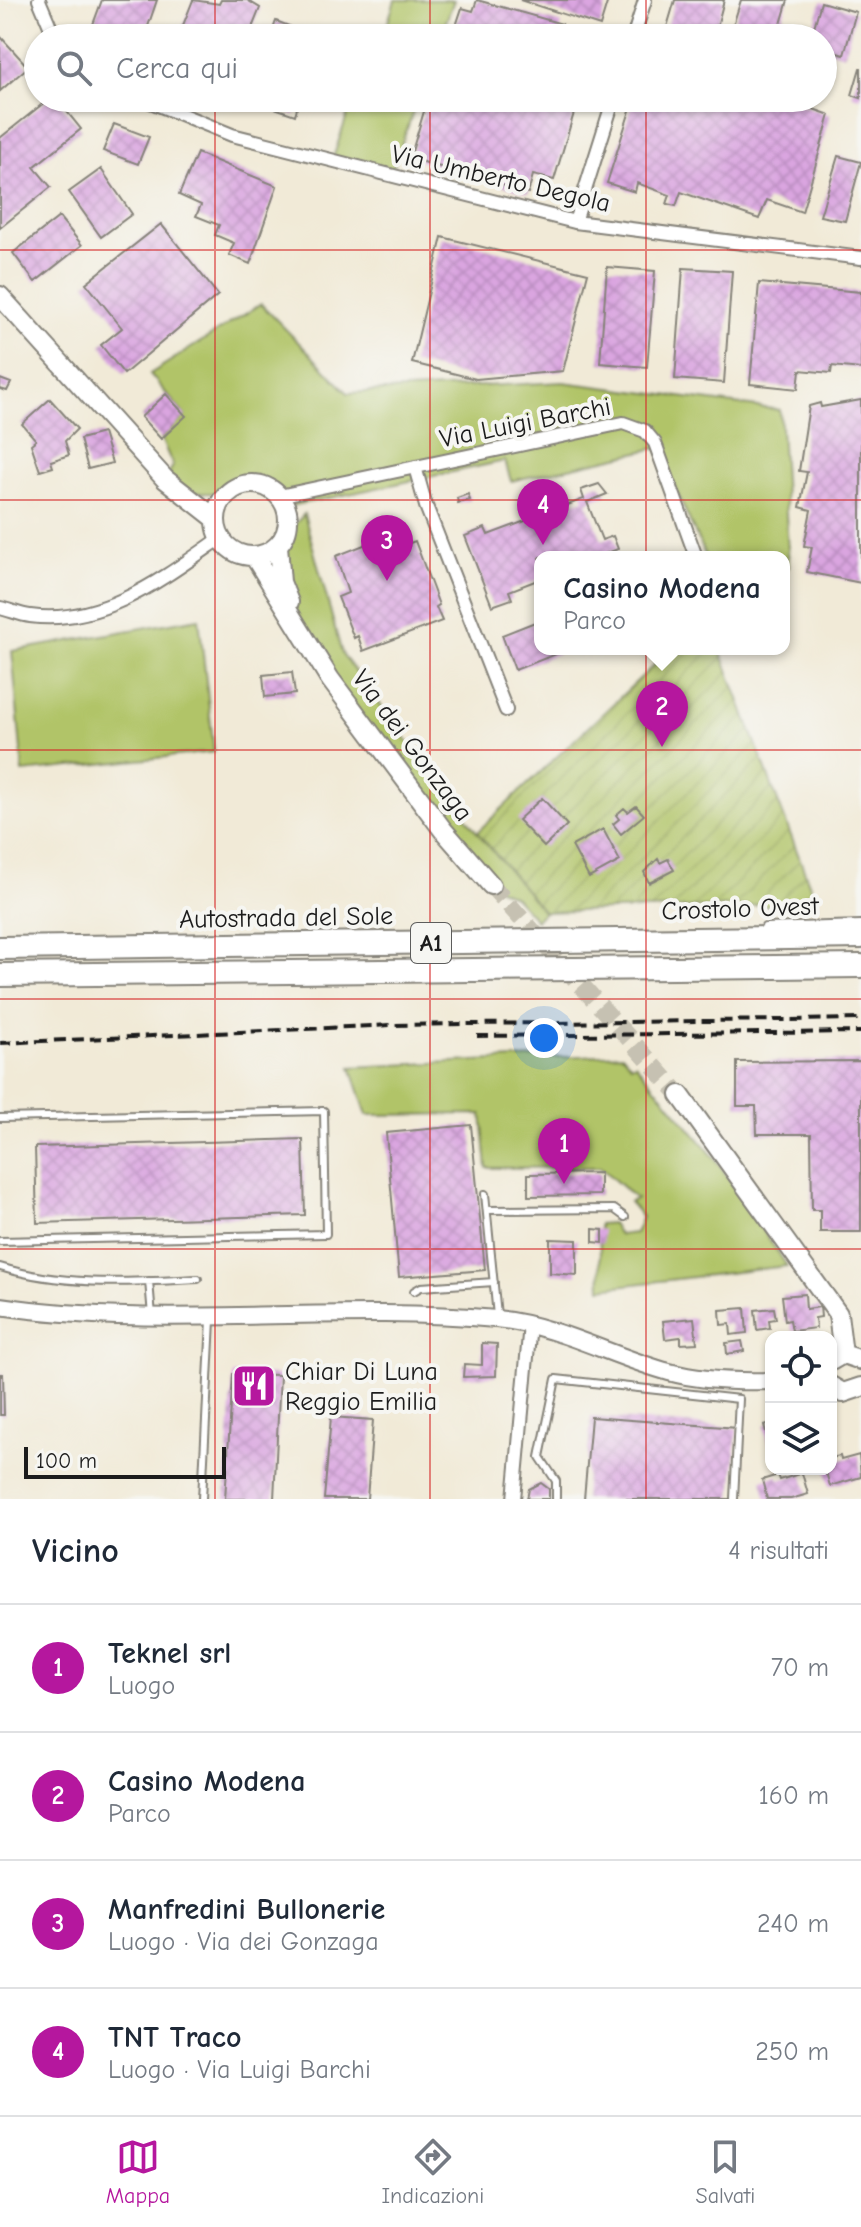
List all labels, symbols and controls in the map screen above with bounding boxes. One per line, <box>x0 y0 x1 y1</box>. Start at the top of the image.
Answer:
search box <box>24 24 837 112</box>
icon: search <box>52 46 96 90</box>
text: Cerca qui <box>116 51 238 86</box>
street label: Via Umberto Degola <box>388 139 613 219</box>
street label: Via Luigi Barchi <box>437 392 613 454</box>
pin: 4 <box>517 479 569 545</box>
pin: 3 <box>361 515 413 581</box>
popup <box>534 551 790 655</box>
text: Casino Modena <box>563 571 761 606</box>
text: Parco <box>563 606 626 636</box>
street label: Via dei Gonzaga <box>346 664 479 827</box>
pin: 2 <box>636 681 688 747</box>
street label: Crostolo Ovest <box>661 891 821 927</box>
street label: Autostrada del Sole <box>179 901 393 935</box>
road number: A1 <box>411 923 451 963</box>
your location <box>524 1018 564 1058</box>
pin: 1 <box>538 1118 590 1184</box>
map controls <box>765 1331 837 1475</box>
button: locate <box>765 1331 837 1403</box>
place label: Chiar Di Luna Reggio Emilia <box>285 1357 438 1417</box>
restaurant icon: Chiar Di Luna Reggio Emilia <box>230 1362 278 1410</box>
button: layers <box>765 1403 837 1475</box>
scale bar <box>24 1443 226 1479</box>
text: 100 m <box>36 1448 97 1474</box>
text: Vicino <box>32 1531 119 1571</box>
text: 4 risultati <box>728 1536 829 1566</box>
text: Teknel srl <box>108 1636 231 1671</box>
text: 1 <box>53 1653 63 1683</box>
text: 70 m <box>771 1653 829 1683</box>
text: Luogo <box>108 1671 175 1701</box>
text: Casino Modena <box>108 1764 305 1799</box>
text: 2 <box>52 1781 64 1811</box>
text: 160 m <box>759 1781 829 1811</box>
text: Parco <box>108 1799 171 1829</box>
text: Manfredini Bullonerie <box>108 1892 385 1927</box>
text: 3 <box>52 1909 64 1939</box>
text: 240 m <box>757 1909 829 1939</box>
text: Luogo · Via dei Gonzaga <box>108 1927 379 1957</box>
text: TNT Traco <box>108 2020 241 2055</box>
text: 4 <box>52 2037 64 2067</box>
text: 250 m <box>755 2037 829 2067</box>
text: Luogo · Via Luigi Barchi <box>108 2055 371 2085</box>
tab: Mappa <box>106 2135 170 2209</box>
tab: Indicazioni <box>382 2135 484 2209</box>
tab: Salvati <box>696 2135 755 2209</box>

